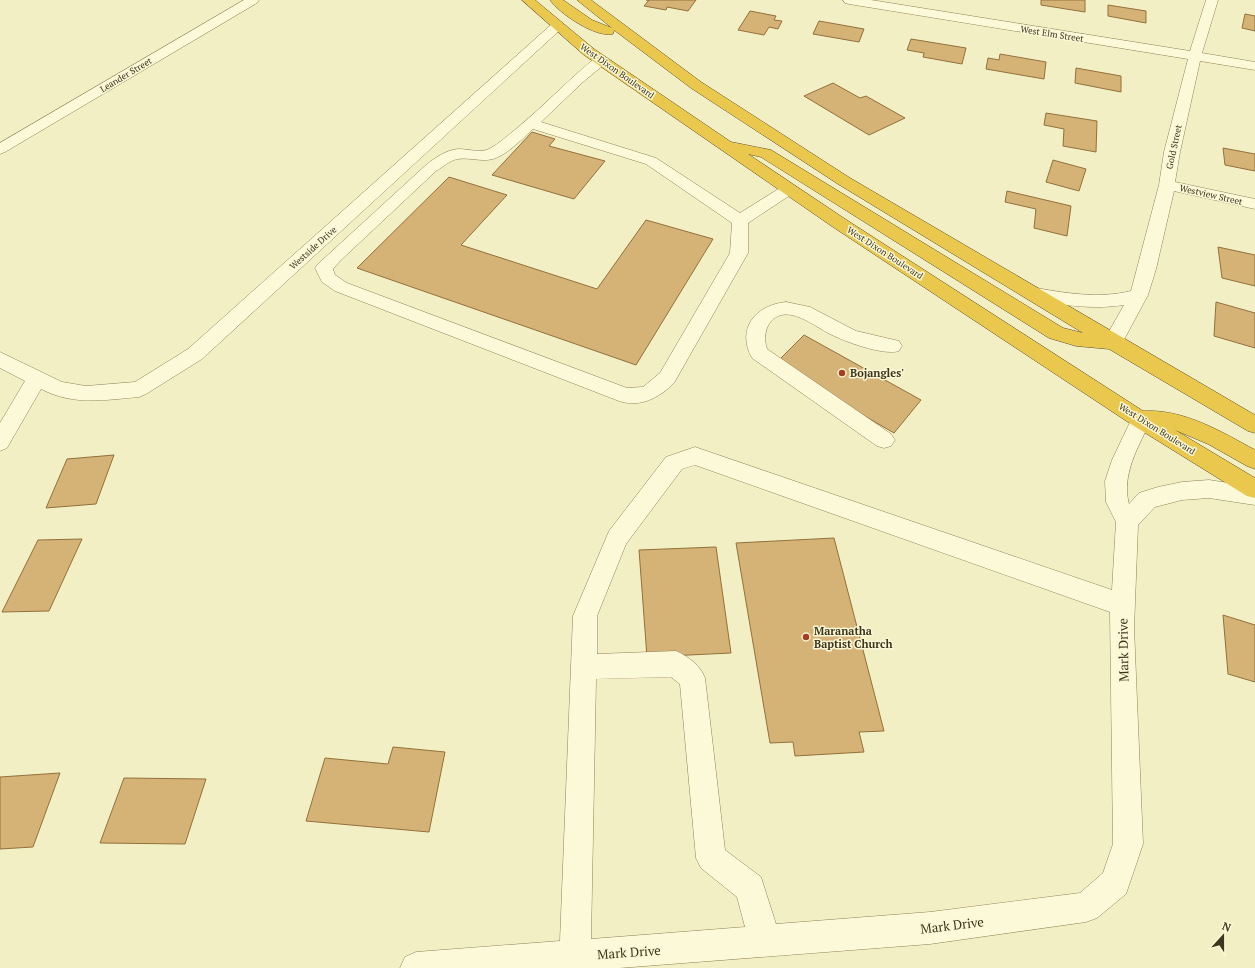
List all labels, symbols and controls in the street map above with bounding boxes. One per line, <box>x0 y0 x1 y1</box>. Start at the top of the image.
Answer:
street label: West Elm Street <box>1020 23 1085 45</box>
street label: West Dixon Boulevard <box>577 41 657 101</box>
street label: Leander Street <box>98 54 155 95</box>
street label: Gold Street <box>1163 123 1185 170</box>
street label: Westview Street <box>1178 182 1244 208</box>
street label: Westside Drive <box>287 223 339 272</box>
street label: West Dixon Boulevard <box>845 224 925 282</box>
place label: Bojangles' <box>850 366 904 380</box>
marker: Bojangles' <box>837 368 847 378</box>
street label: West Dixon Boulevard <box>1116 401 1198 457</box>
street label: Mark Drive <box>1113 618 1133 682</box>
place label: Maranatha Baptist Church <box>814 624 892 651</box>
marker: Maranatha Baptist Church <box>801 632 811 642</box>
street label: Mark Drive <box>919 912 985 938</box>
north arrow <box>1203 916 1243 956</box>
text: N <box>1220 919 1234 935</box>
street label: Mark Drive <box>597 941 661 963</box>

